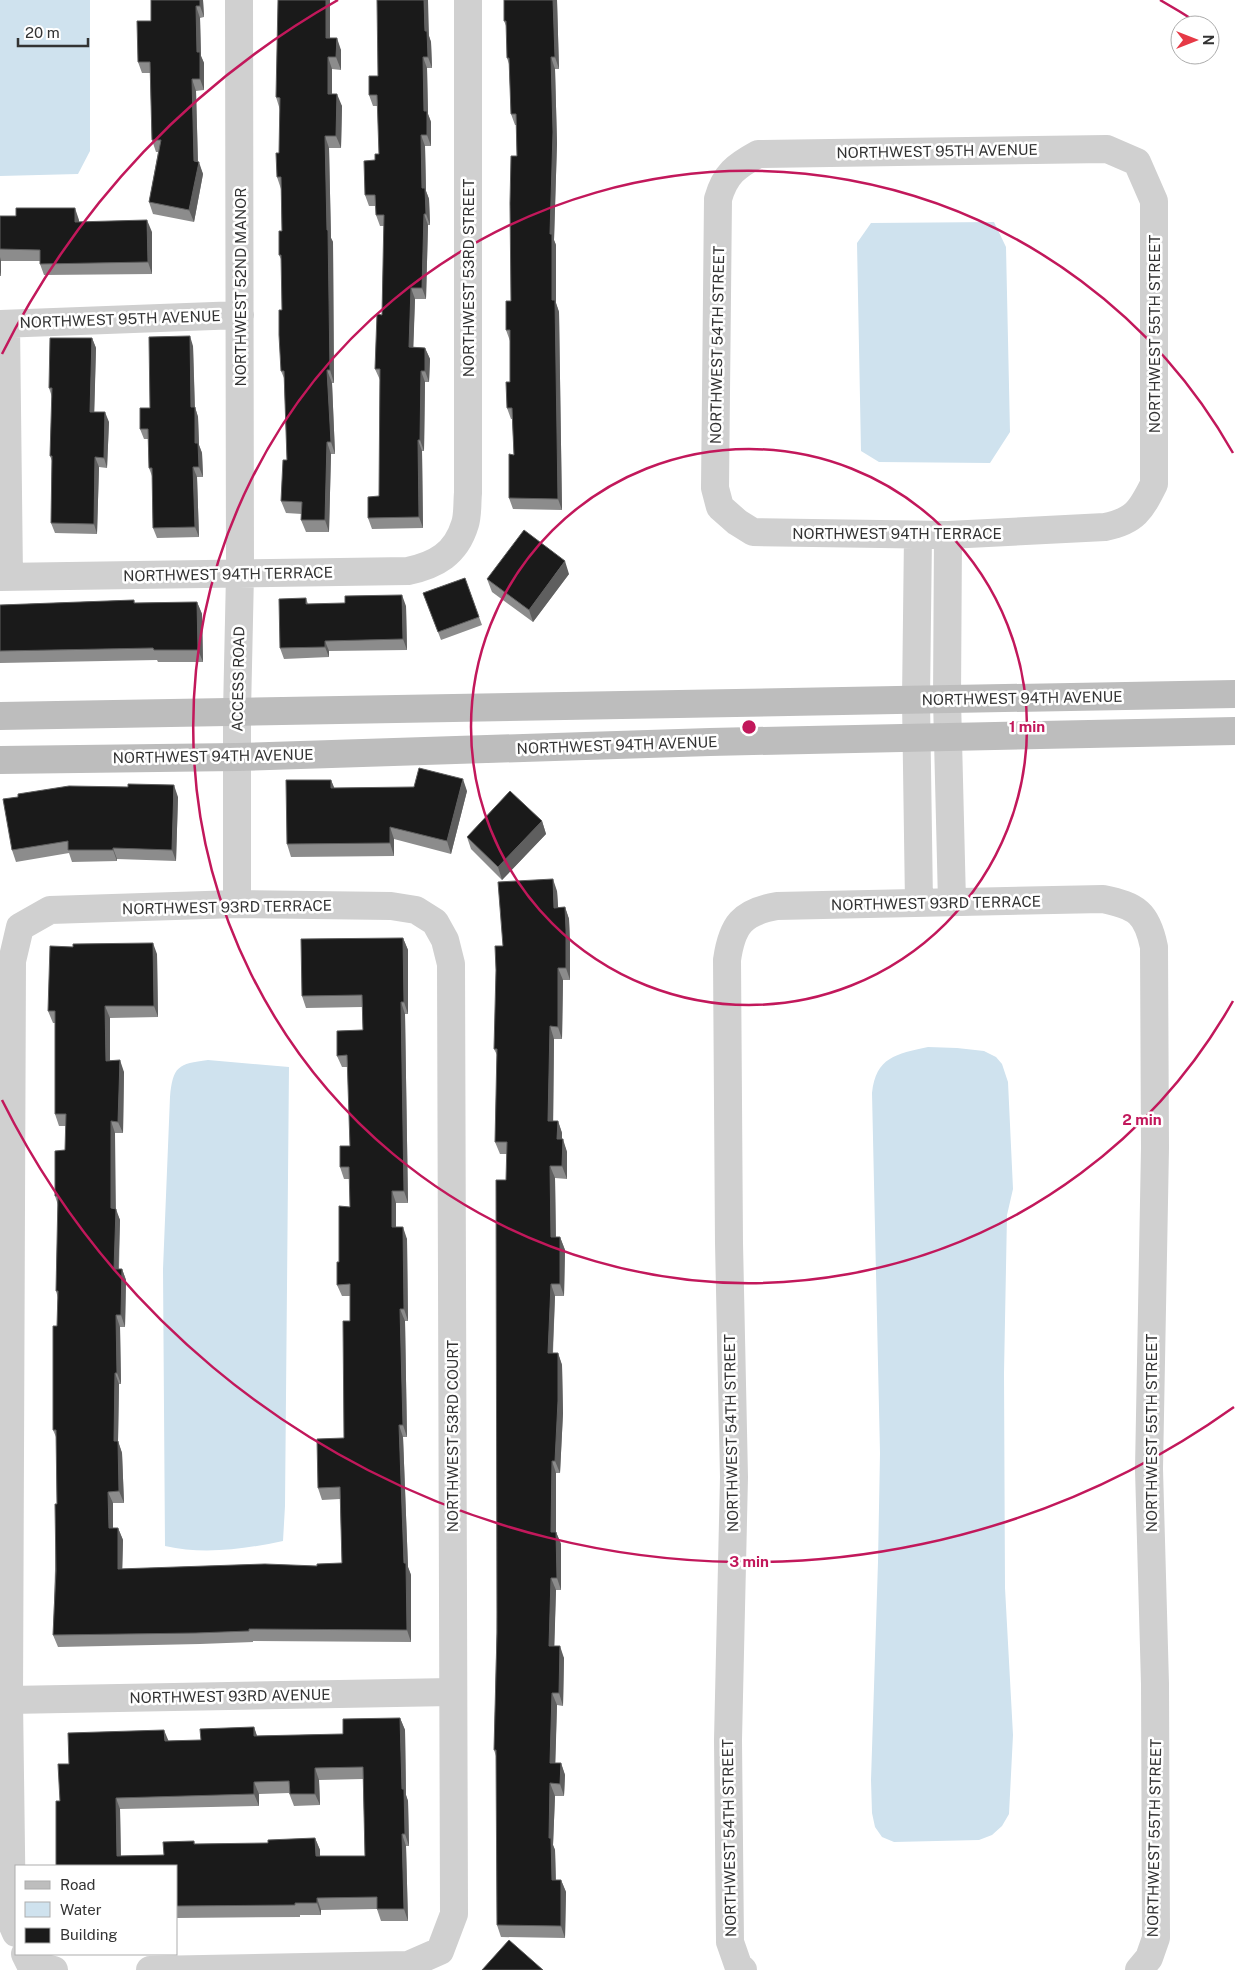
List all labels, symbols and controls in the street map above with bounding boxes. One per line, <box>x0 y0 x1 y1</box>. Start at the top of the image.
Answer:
scale bar <box>18 15 88 47</box>
north arrow <box>1170 15 1220 65</box>
text: 20 m <box>25 24 60 41</box>
text: N <box>1200 35 1216 45</box>
street label: NORTHWEST 95TH AVENUE <box>836 141 1038 161</box>
street label: NORTHWEST 53RD STREET <box>460 179 477 377</box>
street label: NORTHWEST 52ND MANOR <box>232 187 249 387</box>
street label: NORTHWEST 55TH STREET <box>1146 235 1163 433</box>
street label: NORTHWEST 54TH STREET <box>707 246 727 444</box>
street label: NORTHWEST 95TH AVENUE <box>19 307 221 331</box>
street label: NORTHWEST 94TH TERRACE <box>792 525 1002 542</box>
street label: NORTHWEST 94TH TERRACE <box>123 564 333 584</box>
street label: ACCESS ROAD <box>229 626 247 732</box>
street label: NORTHWEST 94TH AVENUE <box>921 688 1123 708</box>
centre of rings <box>740 718 758 736</box>
text: 1 min <box>1009 718 1045 735</box>
street label: NORTHWEST 94TH AVENUE <box>516 733 718 757</box>
street label: NORTHWEST 94TH AVENUE <box>112 746 314 766</box>
street label: NORTHWEST 93RD TERRACE <box>831 893 1041 913</box>
street label: NORTHWEST 93RD TERRACE <box>122 897 332 917</box>
text: 2 min <box>1122 1111 1162 1128</box>
street label: NORTHWEST 54TH STREET <box>721 1334 741 1532</box>
street label: NORTHWEST 55TH STREET <box>1143 1334 1160 1532</box>
street label: NORTHWEST 53RD COURT <box>444 1340 461 1532</box>
text: 3 min <box>729 1553 769 1570</box>
street label: NORTHWEST 93RD AVENUE <box>129 1686 331 1706</box>
street label: NORTHWEST 55TH STREET <box>1144 1738 1164 1937</box>
street label: NORTHWEST 54TH STREET <box>719 1739 739 1937</box>
legend <box>15 1865 178 1955</box>
text: Road <box>60 1876 96 1893</box>
text: Water <box>60 1901 102 1918</box>
text: Building <box>60 1926 118 1943</box>

